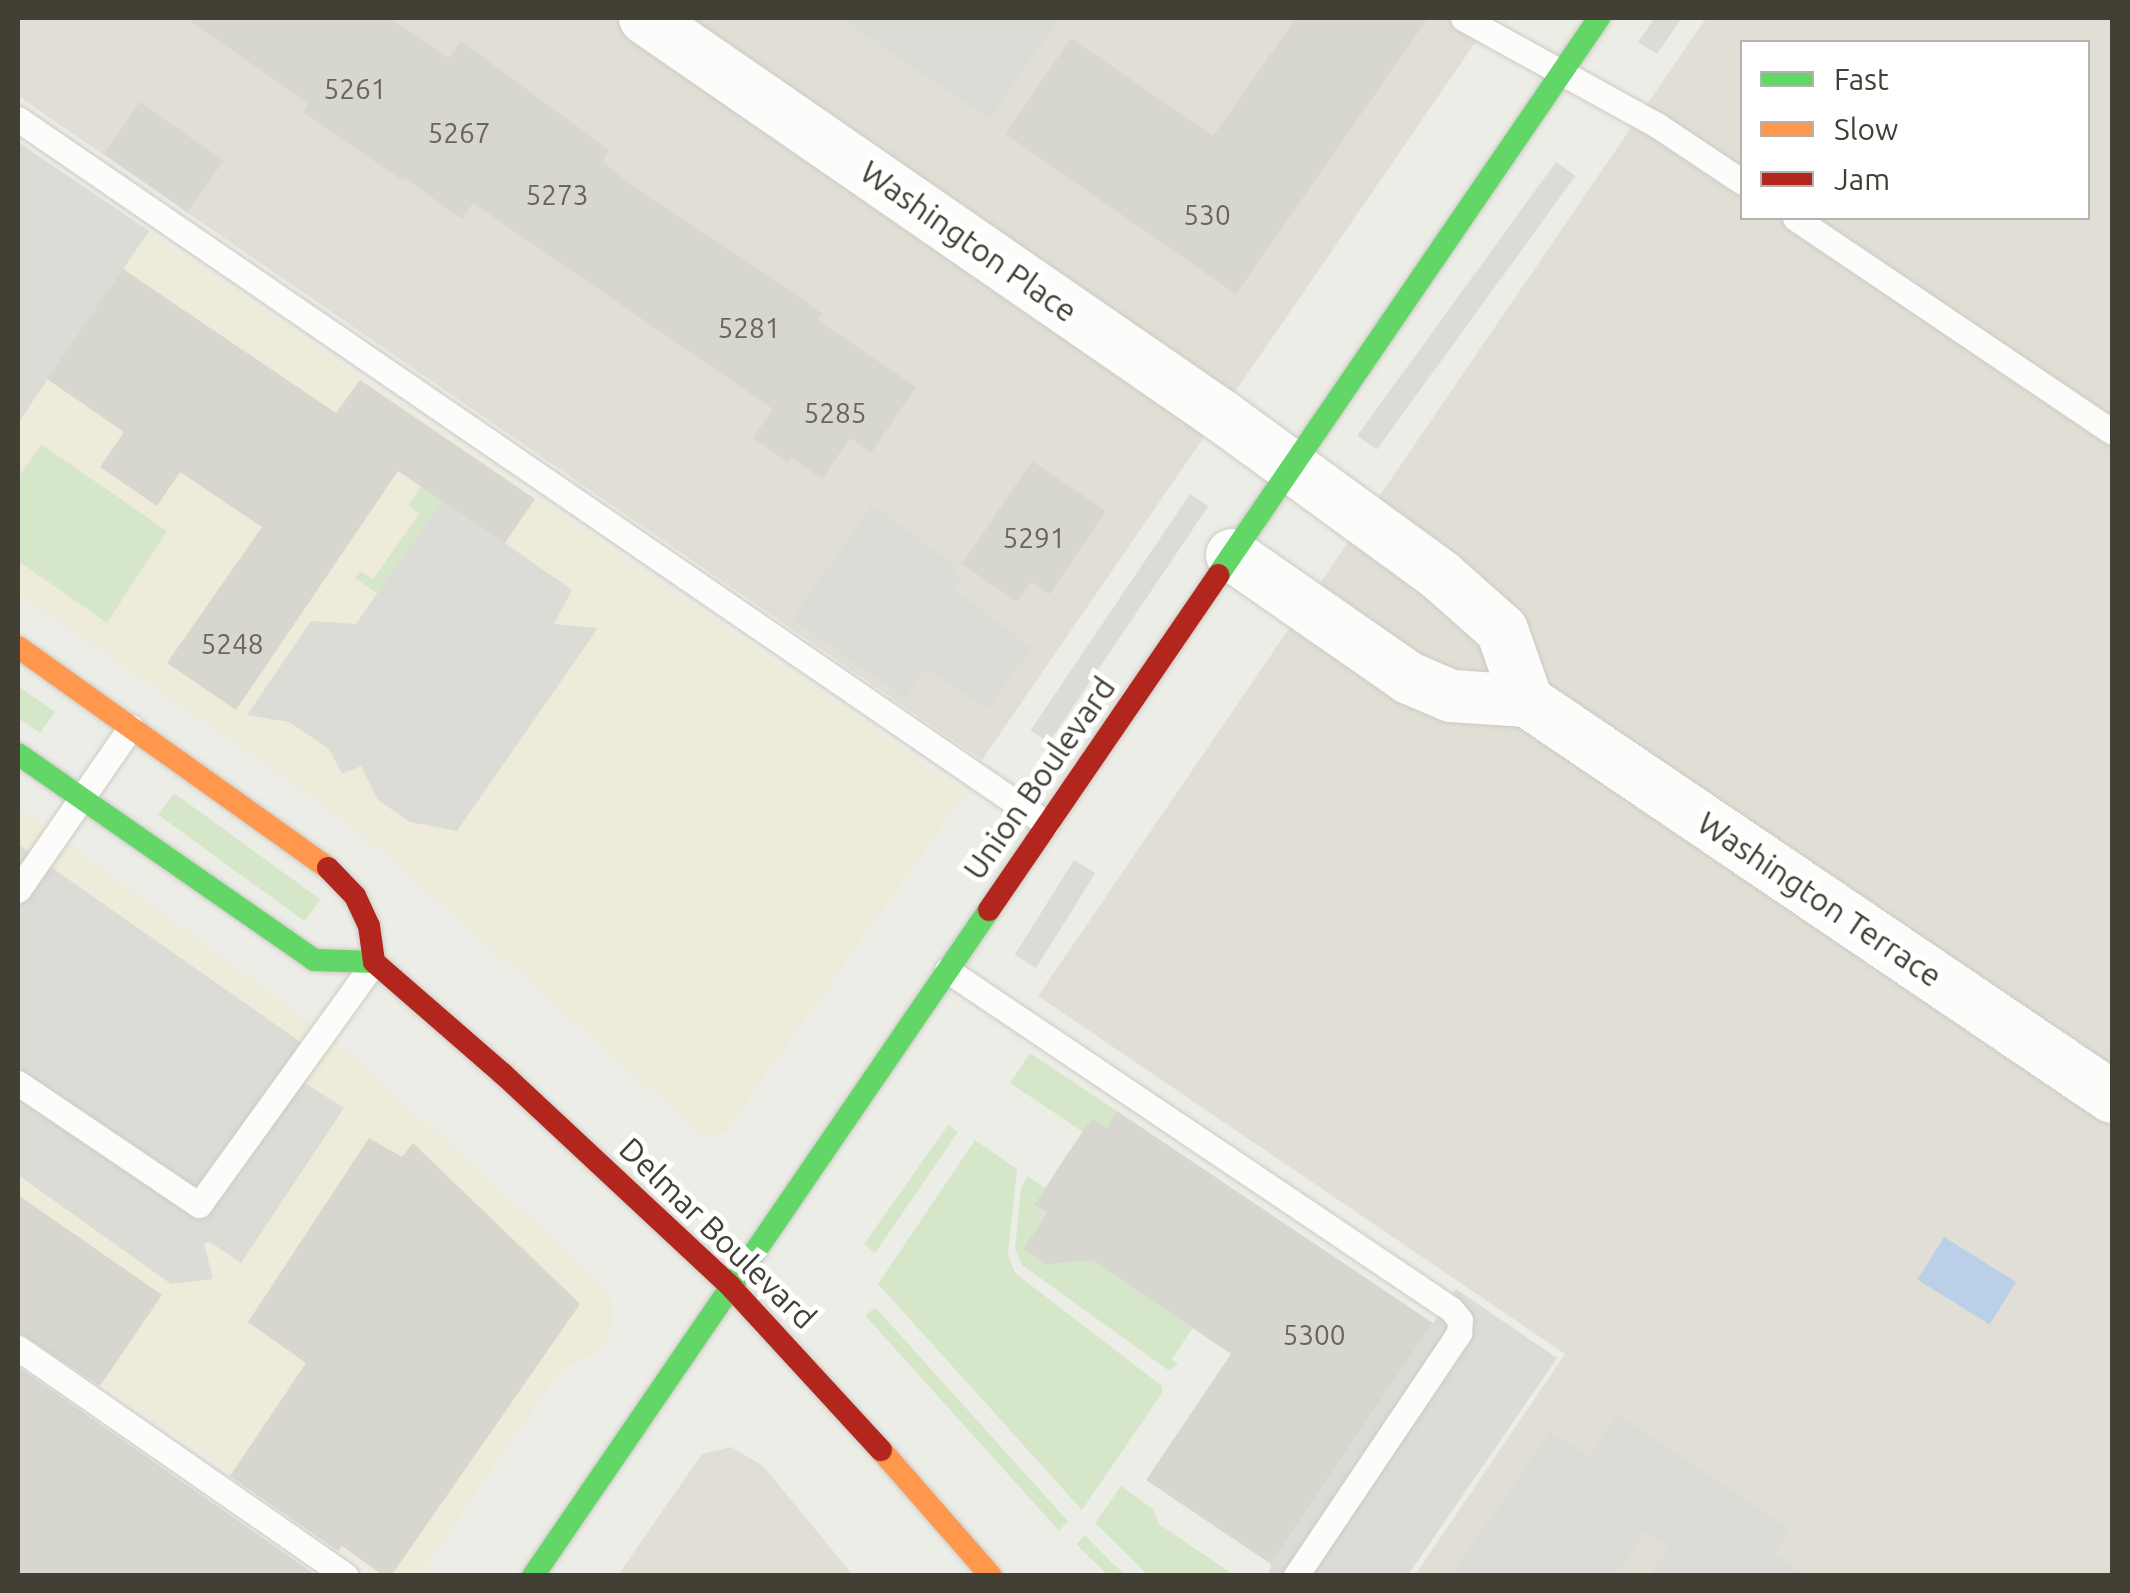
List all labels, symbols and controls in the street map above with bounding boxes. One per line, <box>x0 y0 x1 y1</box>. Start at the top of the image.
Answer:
legend <box>1740 40 2090 220</box>
text: Fast <box>1834 62 1889 96</box>
house number: 5261 <box>323 72 387 106</box>
text: Slow <box>1834 112 1898 146</box>
house number: 5267 <box>427 116 491 150</box>
street label: Washington Place <box>853 152 1085 330</box>
text: Jam <box>1834 162 1890 196</box>
house number: 5273 <box>525 178 589 212</box>
house number: 530 <box>1183 198 1231 232</box>
house number: 5281 <box>717 311 781 345</box>
house number: 5285 <box>803 396 867 430</box>
house number: 5291 <box>1002 521 1066 555</box>
house number: 5248 <box>200 627 264 661</box>
street label: Union Boulevard <box>955 669 1123 887</box>
street label: Washington Terrace <box>1691 803 1949 995</box>
street label: Delmar Boulevard <box>612 1129 824 1337</box>
house number: 5300 <box>1282 1318 1346 1352</box>

